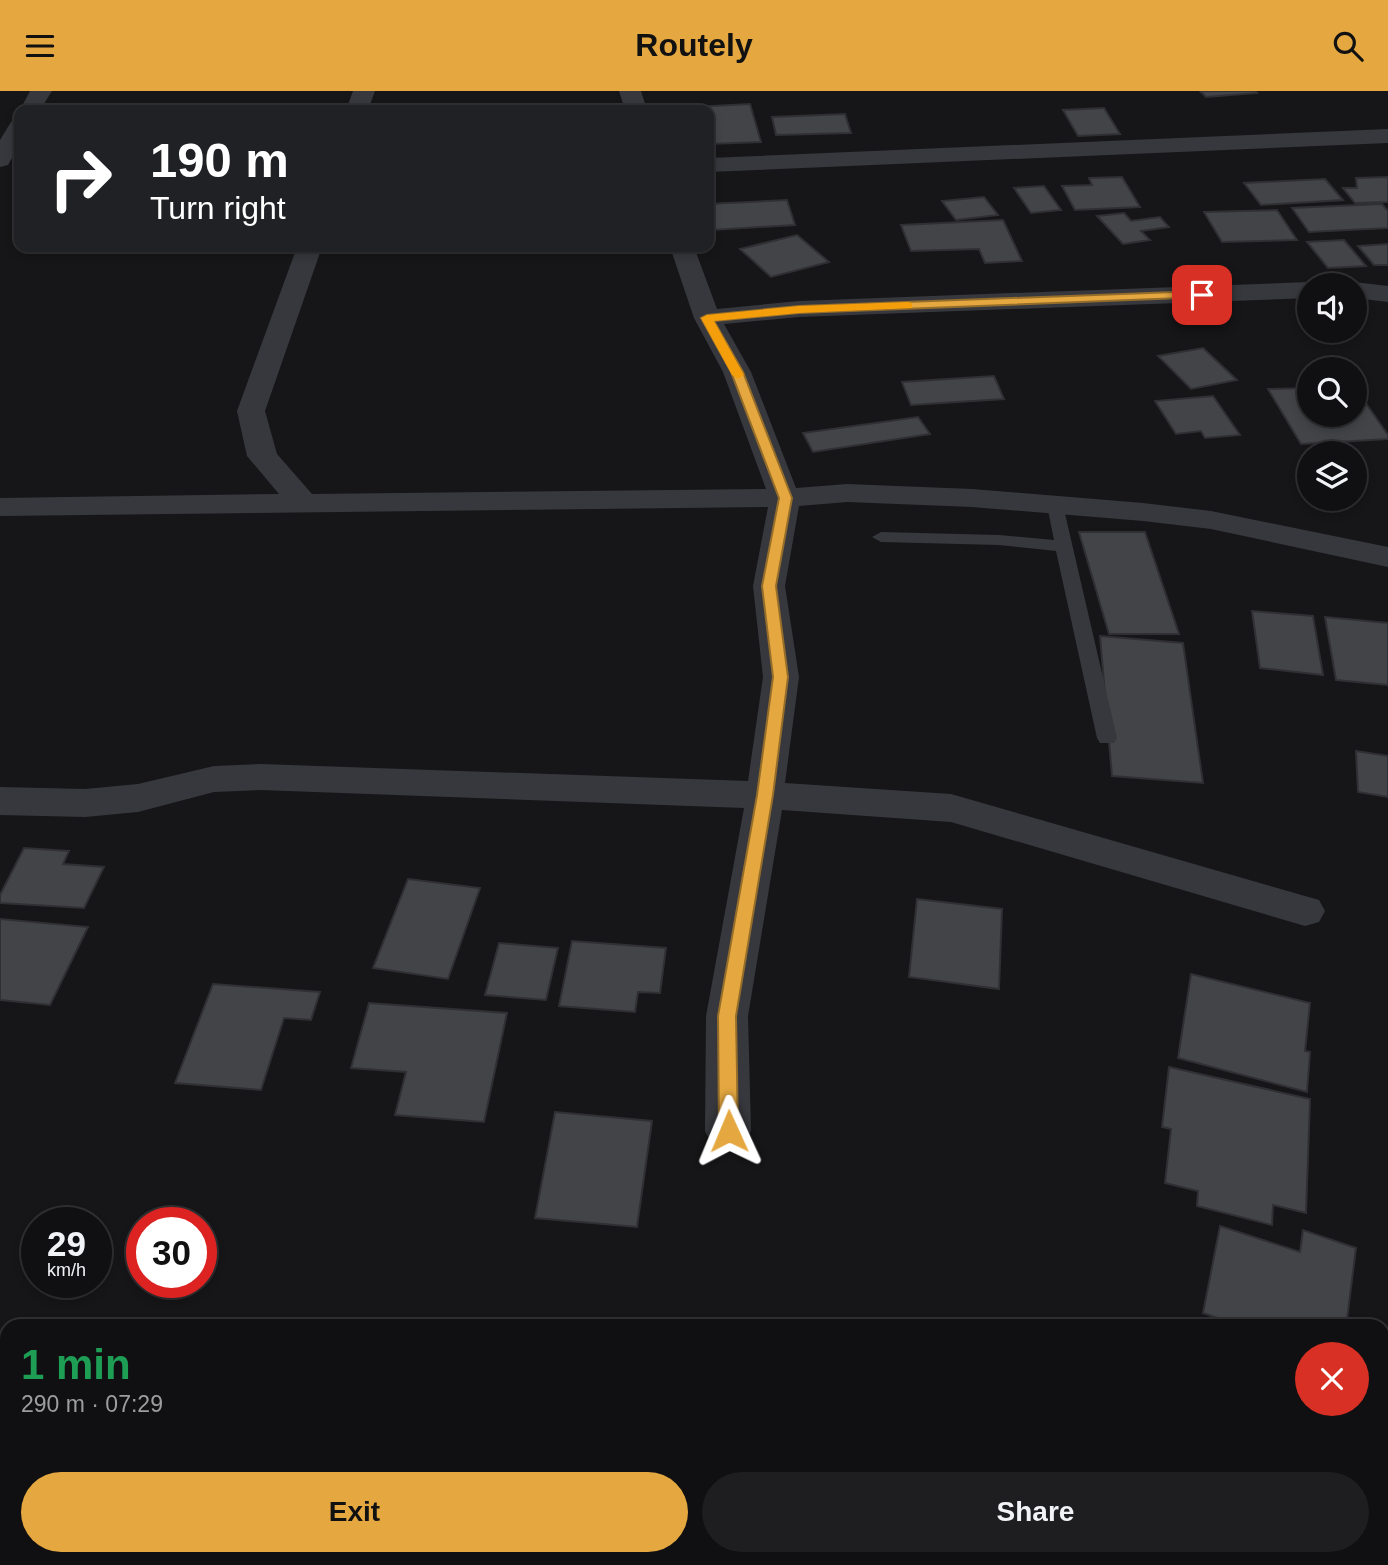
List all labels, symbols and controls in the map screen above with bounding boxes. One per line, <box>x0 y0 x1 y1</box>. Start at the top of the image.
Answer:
icon: menu <box>21 27 59 65</box>
text: Routely <box>635 27 753 63</box>
icon: search <box>1329 27 1367 65</box>
icon: right <box>35 133 126 224</box>
text: 190 m <box>150 133 289 187</box>
text: Turn right <box>150 190 286 226</box>
pin <box>1172 265 1232 325</box>
map controls <box>1297 273 1367 511</box>
button: sound <box>1297 273 1367 343</box>
icon: arrive <box>1183 276 1221 314</box>
button: search <box>1297 357 1367 427</box>
button: layers <box>1297 441 1367 511</box>
position arrow <box>692 1094 766 1168</box>
speed limit sign: 30 <box>126 1207 217 1298</box>
text: 29 <box>47 1224 86 1263</box>
text: km/h <box>47 1260 86 1280</box>
text: 1 min <box>21 1341 131 1388</box>
button: close <box>1295 1342 1369 1416</box>
text: 290 m · 07:29 <box>21 1391 163 1417</box>
button: Exit <box>21 1472 688 1552</box>
button: Share <box>702 1472 1369 1552</box>

